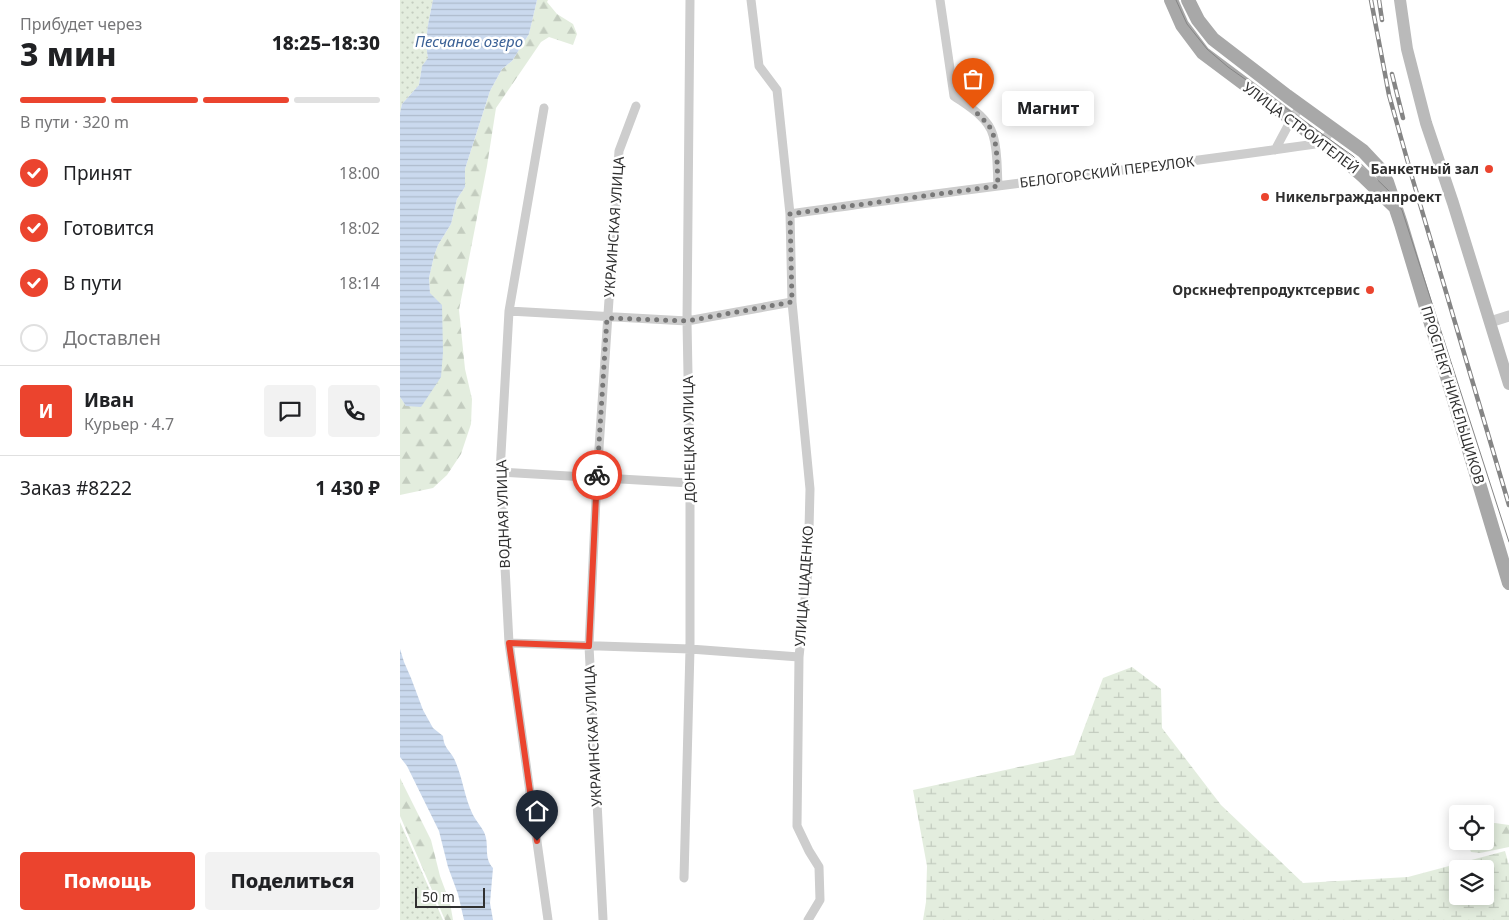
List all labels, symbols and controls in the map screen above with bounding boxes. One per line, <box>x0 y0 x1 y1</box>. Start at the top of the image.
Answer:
text: Прибудет через <box>20 13 142 35</box>
text: 18:25–18:30 <box>272 30 380 56</box>
water label: Песчаное озеро <box>415 31 523 51</box>
text: 3 мин <box>20 32 117 75</box>
pin <box>952 58 994 109</box>
icon: bag <box>959 65 987 93</box>
street label: УЛИЦА СТРОИТЕЛЕЙ <box>1239 78 1363 178</box>
callout: Магнит <box>1003 92 1096 126</box>
text: Магнит <box>1017 97 1079 119</box>
text: В пути · 320 m <box>20 111 129 133</box>
street label: БЕЛОГОРСКИЙ ПЕРЕУЛОК <box>1018 151 1196 192</box>
street label: УКРАИНСКАЯ УЛИЦА <box>599 156 628 298</box>
icon: check <box>20 159 48 187</box>
place label: Банкетный зал <box>1370 159 1479 178</box>
text: Принят <box>63 160 132 186</box>
text: 18:00 <box>339 162 380 184</box>
marker: Банкетный зал <box>1483 163 1495 175</box>
place label: Никельгражданпроект <box>1275 187 1441 206</box>
marker: Никельгражданпроект <box>1259 191 1271 203</box>
icon: check <box>20 214 48 242</box>
text: Готовится <box>63 215 154 241</box>
text: 18:02 <box>339 217 380 239</box>
icon: check <box>20 269 48 297</box>
text: В пути <box>63 270 122 296</box>
text: 18:14 <box>339 272 380 294</box>
place label: Орскнефтепродуктсервис <box>1172 280 1360 299</box>
marker: Орскнефтепродуктсервис <box>1364 284 1376 296</box>
street label: ПРОСПЕКТ НИКЕЛЬЩИКОВ <box>1417 303 1490 486</box>
text: Доставлен <box>63 325 161 351</box>
street label: ДОНЕЦКАЯ УЛИЦА <box>678 375 699 503</box>
button: chat <box>264 385 316 437</box>
button: phone <box>328 385 380 437</box>
text: Иван <box>84 387 134 413</box>
text: И <box>38 398 54 424</box>
text: Курьер · 4.7 <box>84 413 174 435</box>
courier <box>572 450 622 500</box>
street label: ВОДНАЯ УЛИЦА <box>491 459 514 569</box>
icon: bike <box>583 461 611 489</box>
text: Заказ #8222 <box>20 475 132 501</box>
text: 1 430 ₽ <box>315 475 380 501</box>
street label: УЛИЦА ЩАДЕНКО <box>790 525 817 647</box>
street label: УКРАИНСКАЯ УЛИЦА <box>579 665 606 807</box>
pin <box>516 790 558 841</box>
icon: home <box>523 797 551 825</box>
map controls <box>1449 805 1494 905</box>
button: locate <box>1449 805 1494 850</box>
button: Помощь <box>20 852 195 910</box>
button: Поделиться <box>205 852 380 910</box>
button: layers <box>1449 860 1494 905</box>
scale bar <box>415 885 485 908</box>
text: 50 m <box>422 887 455 906</box>

